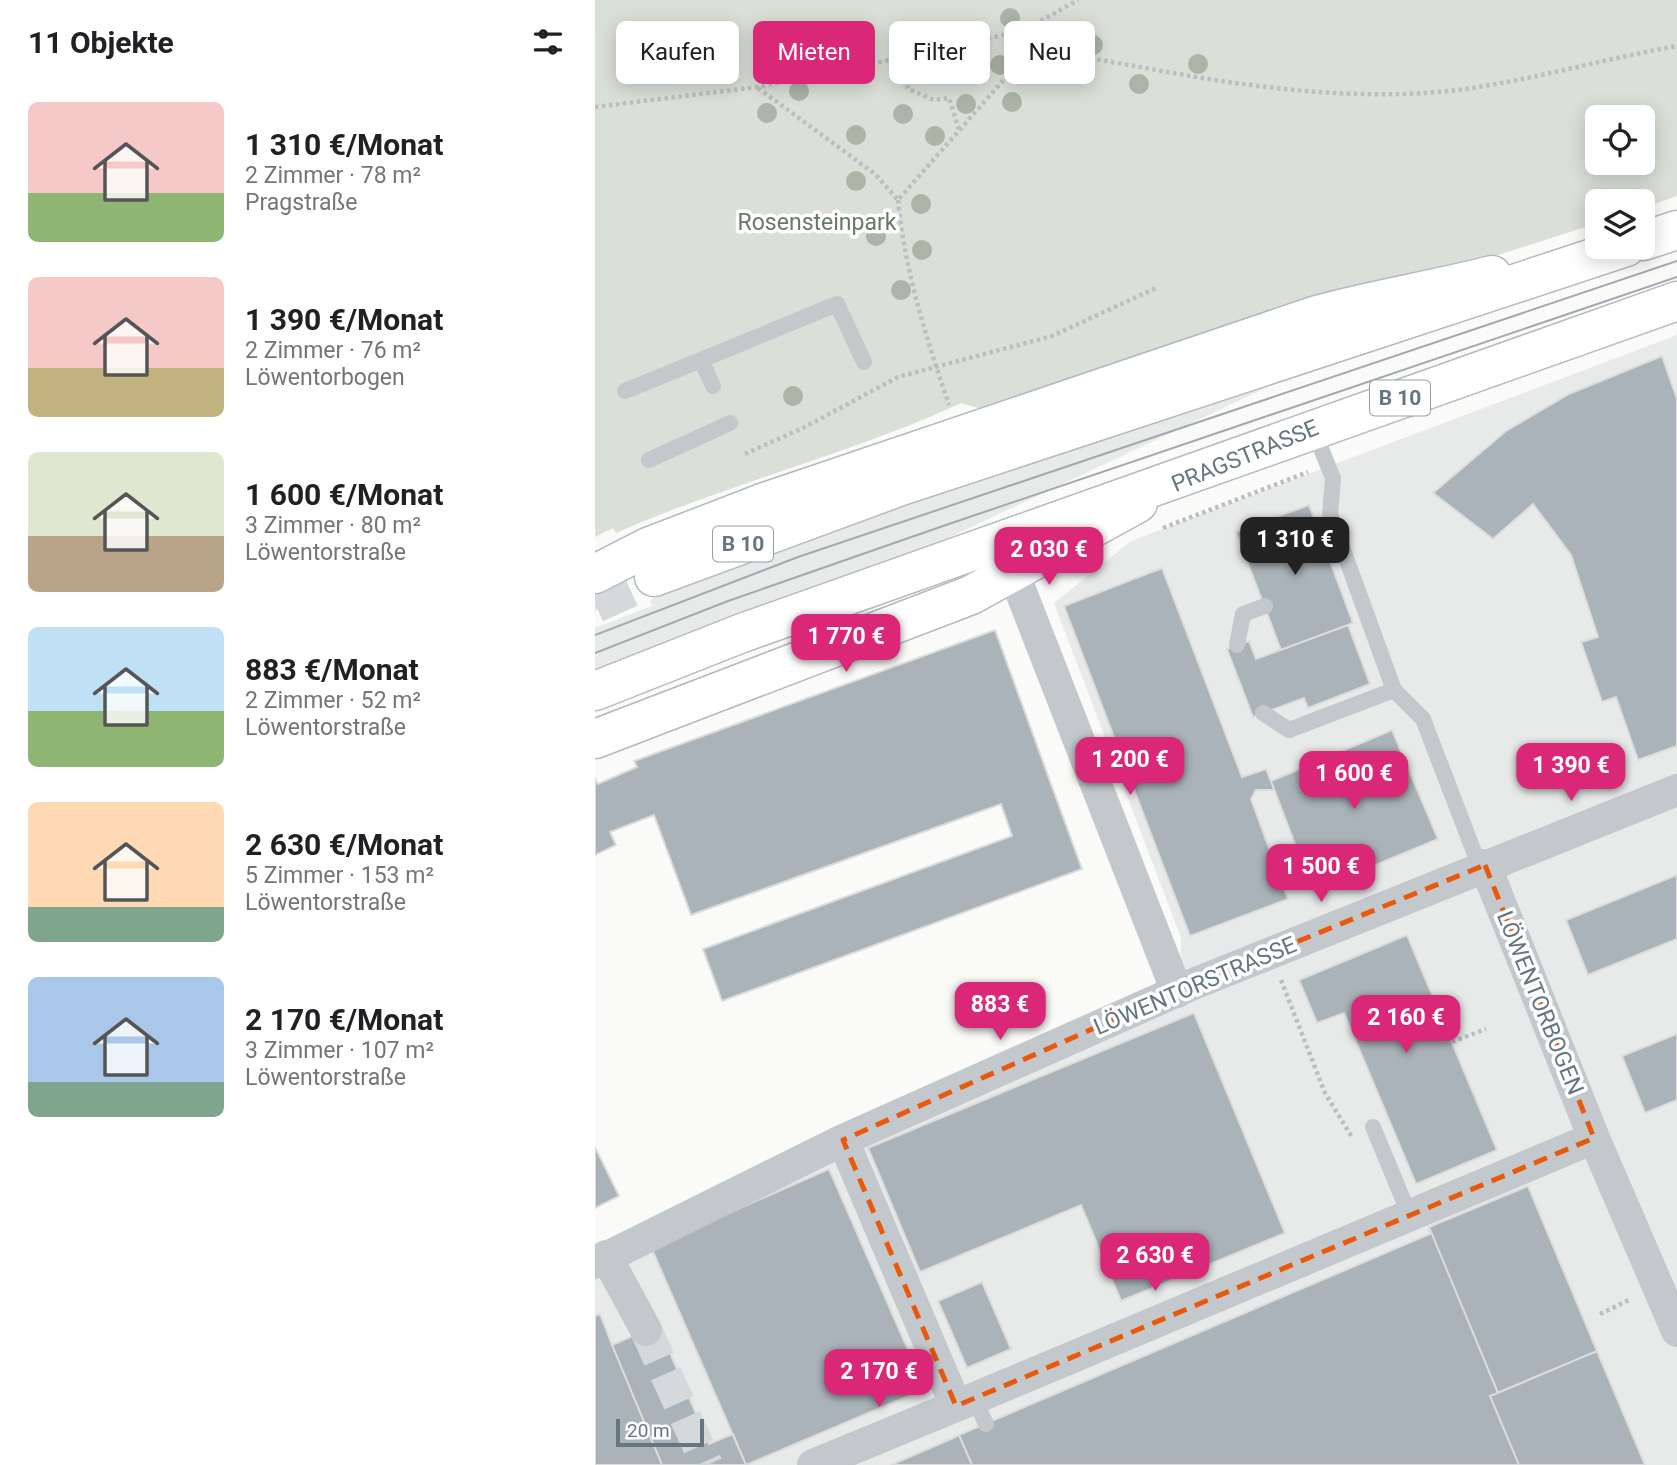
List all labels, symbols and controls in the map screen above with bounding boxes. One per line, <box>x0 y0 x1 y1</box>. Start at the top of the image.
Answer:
chip: Kaufen <box>616 21 739 84</box>
chip: Mieten <box>753 21 875 84</box>
chip: Filter <box>889 21 990 84</box>
chip: Neu <box>1004 21 1095 84</box>
icon: filters <box>529 23 567 61</box>
text: 11 Objekte <box>28 25 174 60</box>
map controls <box>1585 105 1655 259</box>
button: locate <box>1585 105 1655 175</box>
text: 1 310 €/Monat <box>245 127 443 162</box>
icon: home <box>84 130 168 214</box>
text: 2 Zimmer · 78 m² <box>245 162 421 189</box>
text: Pragstraße <box>245 189 357 216</box>
button: layers <box>1585 189 1655 259</box>
park label: Rosensteinpark <box>738 209 897 236</box>
text: 1 390 €/Monat <box>245 302 443 337</box>
icon: home <box>84 305 168 389</box>
text: 2 Zimmer · 76 m² <box>245 337 421 364</box>
text: Löwentorbogen <box>245 364 405 391</box>
road number: B 10 <box>1370 380 1430 416</box>
street label: PRAGSTRASSE <box>1168 414 1322 498</box>
text: 1 600 €/Monat <box>245 477 443 512</box>
icon: home <box>84 480 168 564</box>
text: 3 Zimmer · 80 m² <box>245 512 421 539</box>
pin: 1 310 € <box>1230 518 1360 577</box>
road number: B 10 <box>713 526 773 562</box>
text: 1 310 € <box>1256 526 1334 553</box>
pin: 2 030 € <box>984 528 1114 587</box>
text: 2 030 € <box>1010 536 1088 563</box>
text: Löwentorstraße <box>245 539 406 566</box>
pin: 1 770 € <box>781 614 911 674</box>
text: 1 770 € <box>807 623 885 650</box>
text: 883 €/Monat <box>245 652 419 687</box>
icon: home <box>84 655 168 739</box>
text: 2 Zimmer · 52 m² <box>245 687 421 714</box>
text: Löwentorstraße <box>245 714 406 741</box>
pin: 1 200 € <box>1065 738 1195 797</box>
pin: 1 390 € <box>1506 744 1636 803</box>
text: 1 200 € <box>1091 746 1169 773</box>
pin: 1 600 € <box>1289 752 1419 811</box>
text: 1 390 € <box>1532 752 1610 779</box>
text: 1 600 € <box>1315 760 1393 787</box>
text: 2 630 €/Monat <box>245 827 443 862</box>
icon: home <box>84 830 168 914</box>
pin: 1 500 € <box>1256 844 1386 904</box>
text: 1 500 € <box>1282 853 1360 880</box>
text: 5 Zimmer · 153 m² <box>245 862 434 889</box>
text: Löwentorstraße <box>245 889 406 916</box>
street label: LÖWENTORBOGEN <box>1491 907 1590 1099</box>
street label: LÖWENTORSTRASSE <box>1089 930 1300 1041</box>
pin: 883 € <box>951 982 1049 1042</box>
text: 883 € <box>971 991 1029 1018</box>
pin: 2 160 € <box>1341 996 1471 1055</box>
text: 2 170 €/Monat <box>245 1002 443 1037</box>
text: 2 160 € <box>1367 1004 1445 1031</box>
icon: home <box>84 1005 168 1089</box>
text: 3 Zimmer · 107 m² <box>245 1037 434 1064</box>
text: Löwentorstraße <box>245 1064 406 1091</box>
pin: 2 630 € <box>1090 1234 1220 1293</box>
text: 2 630 € <box>1116 1242 1194 1269</box>
pin: 2 170 € <box>814 1350 944 1409</box>
text: 2 170 € <box>840 1358 918 1385</box>
scale bar <box>616 1416 703 1448</box>
text: 20 m <box>627 1419 670 1442</box>

